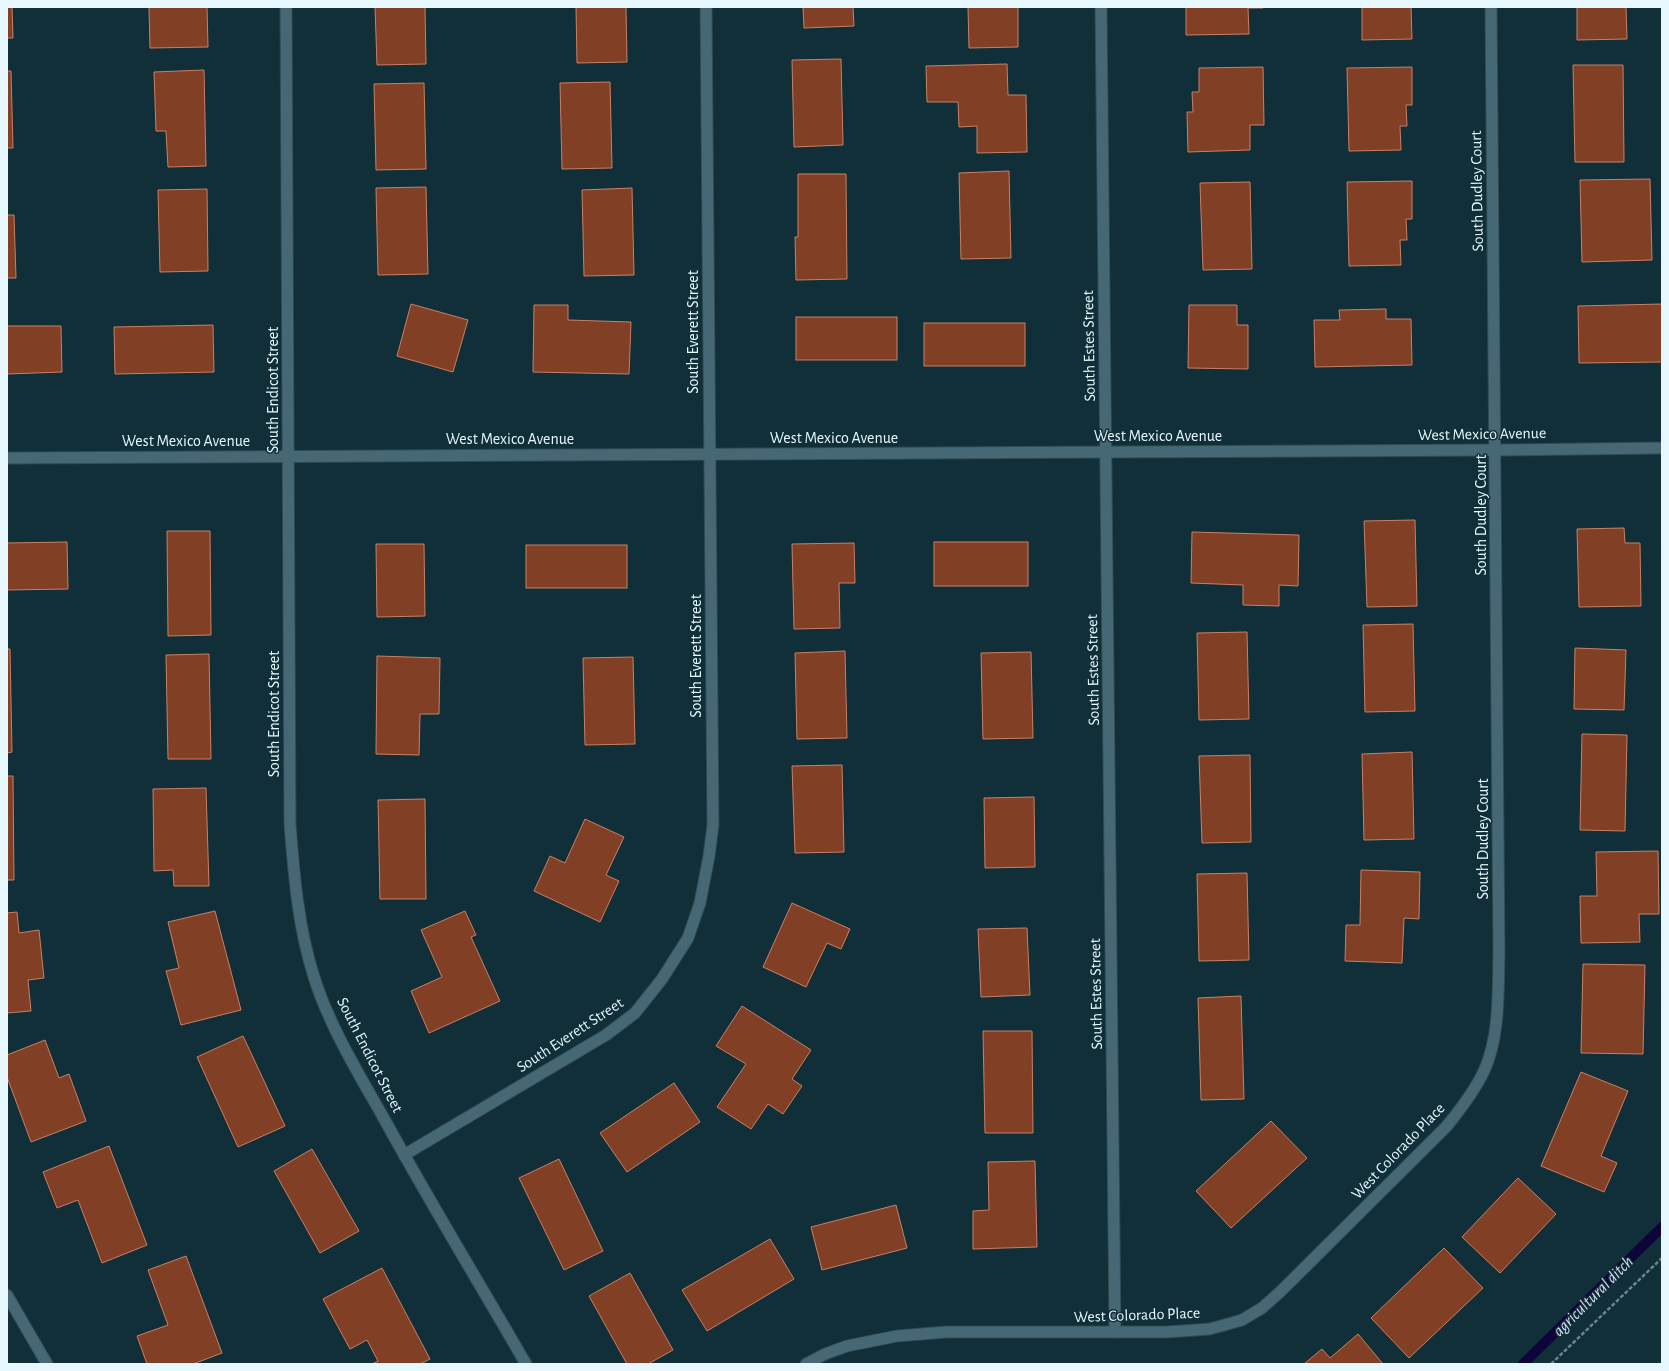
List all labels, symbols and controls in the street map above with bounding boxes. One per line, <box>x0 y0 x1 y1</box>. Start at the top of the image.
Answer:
street label: South Dudley Court <box>1468 130 1487 252</box>
street label: South Everett Street <box>685 270 701 394</box>
street label: South Estes Street <box>1080 290 1098 402</box>
street label: South Endicot Street <box>265 327 281 453</box>
street label: West Mexico Avenue <box>1418 425 1546 443</box>
street label: West Mexico Avenue <box>1094 428 1222 444</box>
street label: West Mexico Avenue <box>770 430 898 446</box>
street label: West Mexico Avenue <box>446 431 574 447</box>
street label: West Mexico Avenue <box>122 433 250 449</box>
street label: South Dudley Court <box>1473 454 1490 576</box>
street label: South Everett Street <box>688 594 704 718</box>
street label: South Estes Street <box>1084 614 1102 726</box>
street label: South Endicot Street <box>266 651 282 777</box>
street label: South Dudley Court <box>1475 778 1492 900</box>
street label: South Estes Street <box>1087 938 1105 1050</box>
street label: South Endicot Street <box>334 995 406 1115</box>
street label: South Everett Street <box>514 995 626 1075</box>
street label: West Colorado Place <box>1348 1100 1448 1202</box>
water label: agricultural ditch <box>1550 1253 1636 1339</box>
street label: West Colorado Place <box>1074 1305 1200 1325</box>

